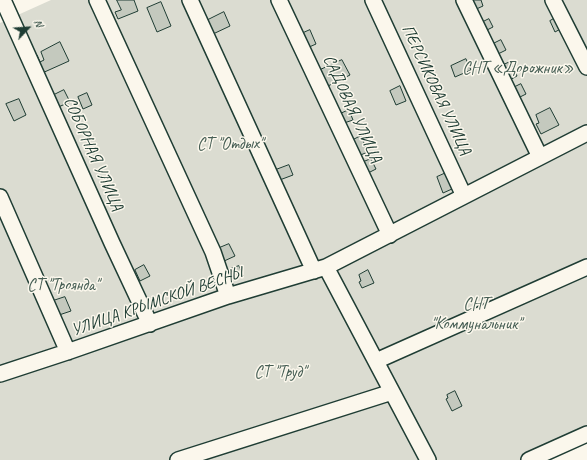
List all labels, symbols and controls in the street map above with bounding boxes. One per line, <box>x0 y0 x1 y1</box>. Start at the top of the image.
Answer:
north arrow <box>8 8 48 48</box>
text: N <box>31 17 47 29</box>
street label: ПЕРСИКОВАЯ УЛИЦА <box>397 22 475 158</box>
street label: САДОВАЯ УЛИЦА <box>318 52 386 166</box>
park label: СНТ «Дорожник» <box>462 59 574 79</box>
street label: СОБОРНАЯ УЛИЦА <box>59 94 127 214</box>
park label: СТ "Отдых" <box>197 135 263 155</box>
street label: УЛИЦА КРЫМСКОЙ ВЕСНЫ <box>69 263 245 341</box>
park label: СТ "Троянда" <box>27 276 99 296</box>
park label: СНТ "Коммунальник" <box>431 295 521 335</box>
park label: СТ "Труд" <box>254 363 306 383</box>

